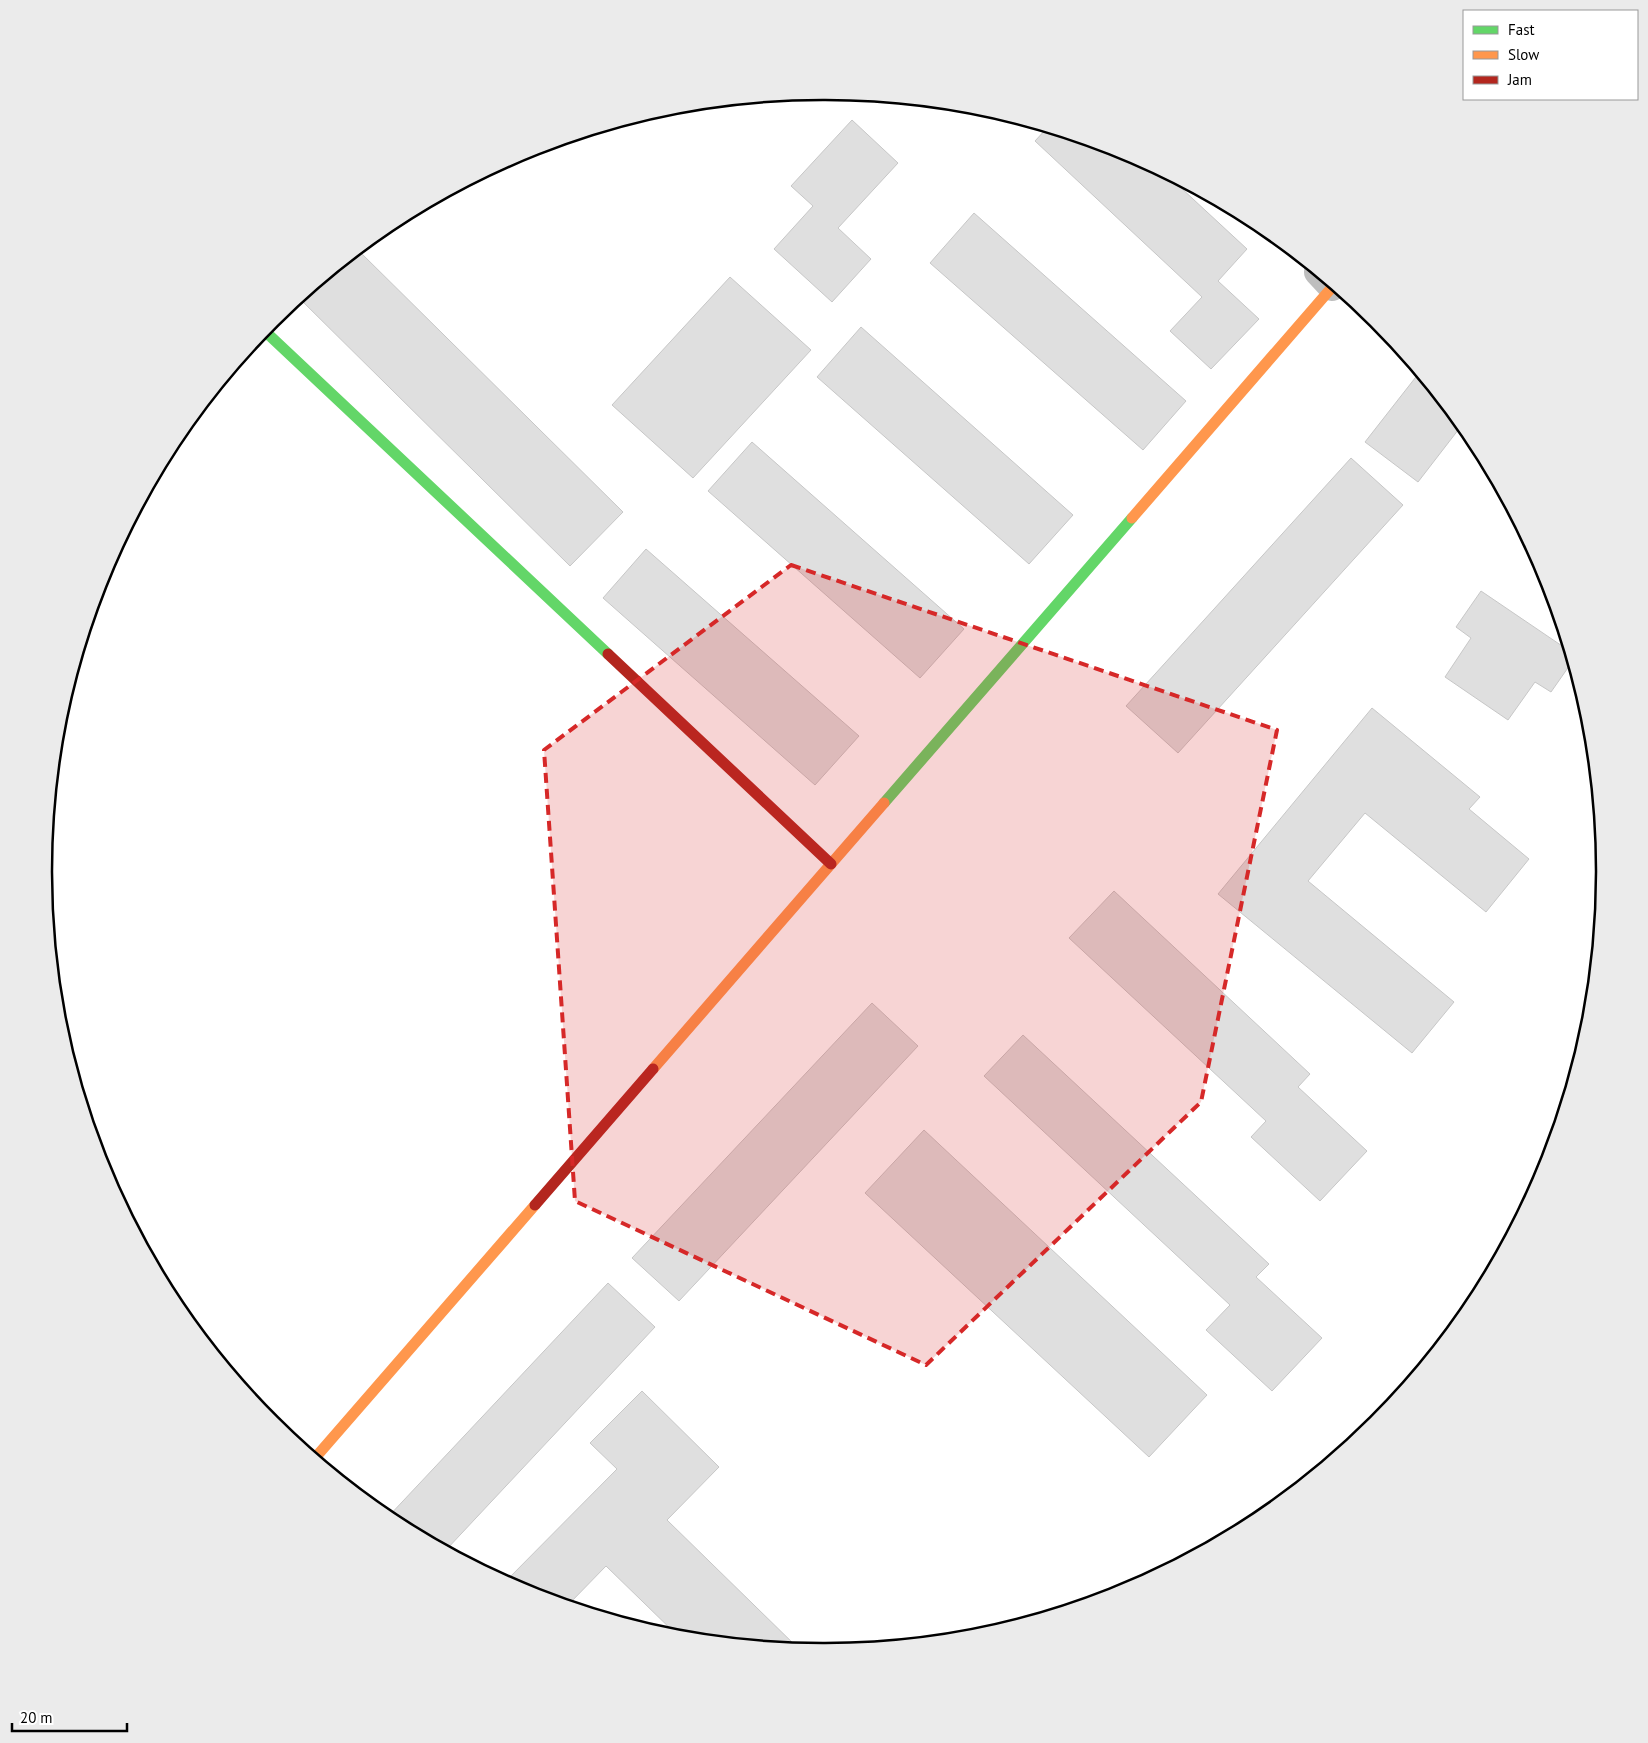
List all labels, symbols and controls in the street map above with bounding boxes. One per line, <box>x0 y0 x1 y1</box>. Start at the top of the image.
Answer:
legend <box>1463 10 1638 100</box>
text: Fast <box>1508 20 1535 39</box>
text: Slow <box>1508 45 1539 64</box>
text: Jam <box>1507 70 1532 89</box>
scale bar <box>12 1700 128 1732</box>
text: 20 m <box>20 1708 53 1727</box>

